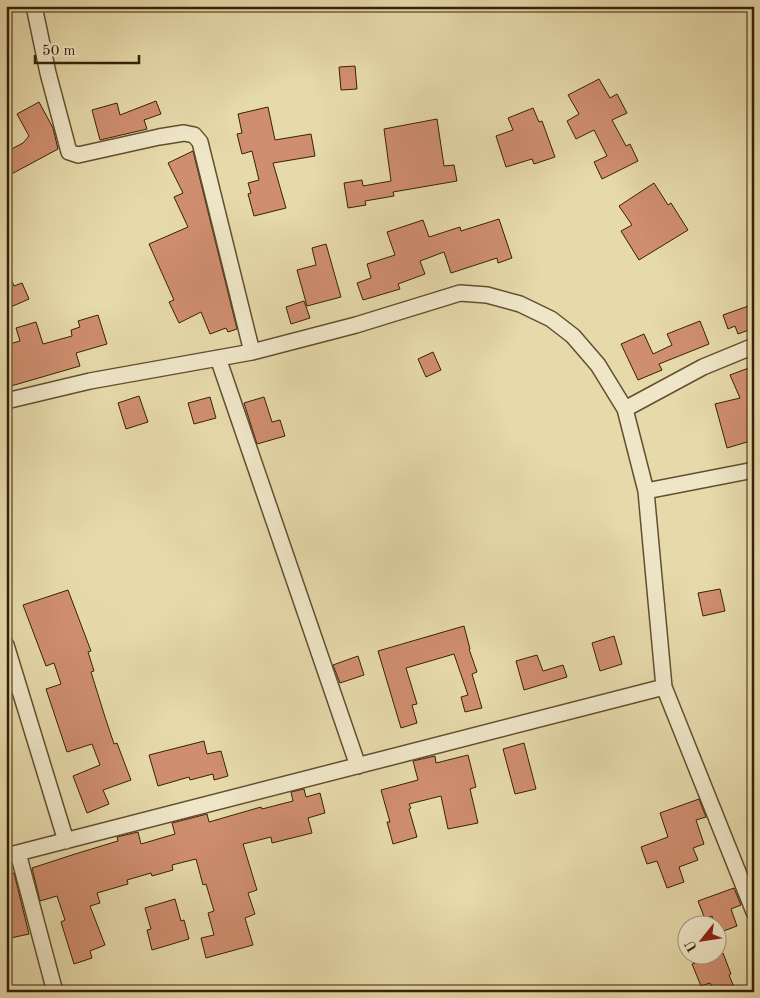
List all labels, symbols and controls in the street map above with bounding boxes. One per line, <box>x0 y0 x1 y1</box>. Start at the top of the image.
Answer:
scale bar <box>35 32 139 64</box>
text: 50 m <box>42 44 76 59</box>
north arrow <box>678 916 728 966</box>
text: U <box>683 938 700 954</box>

